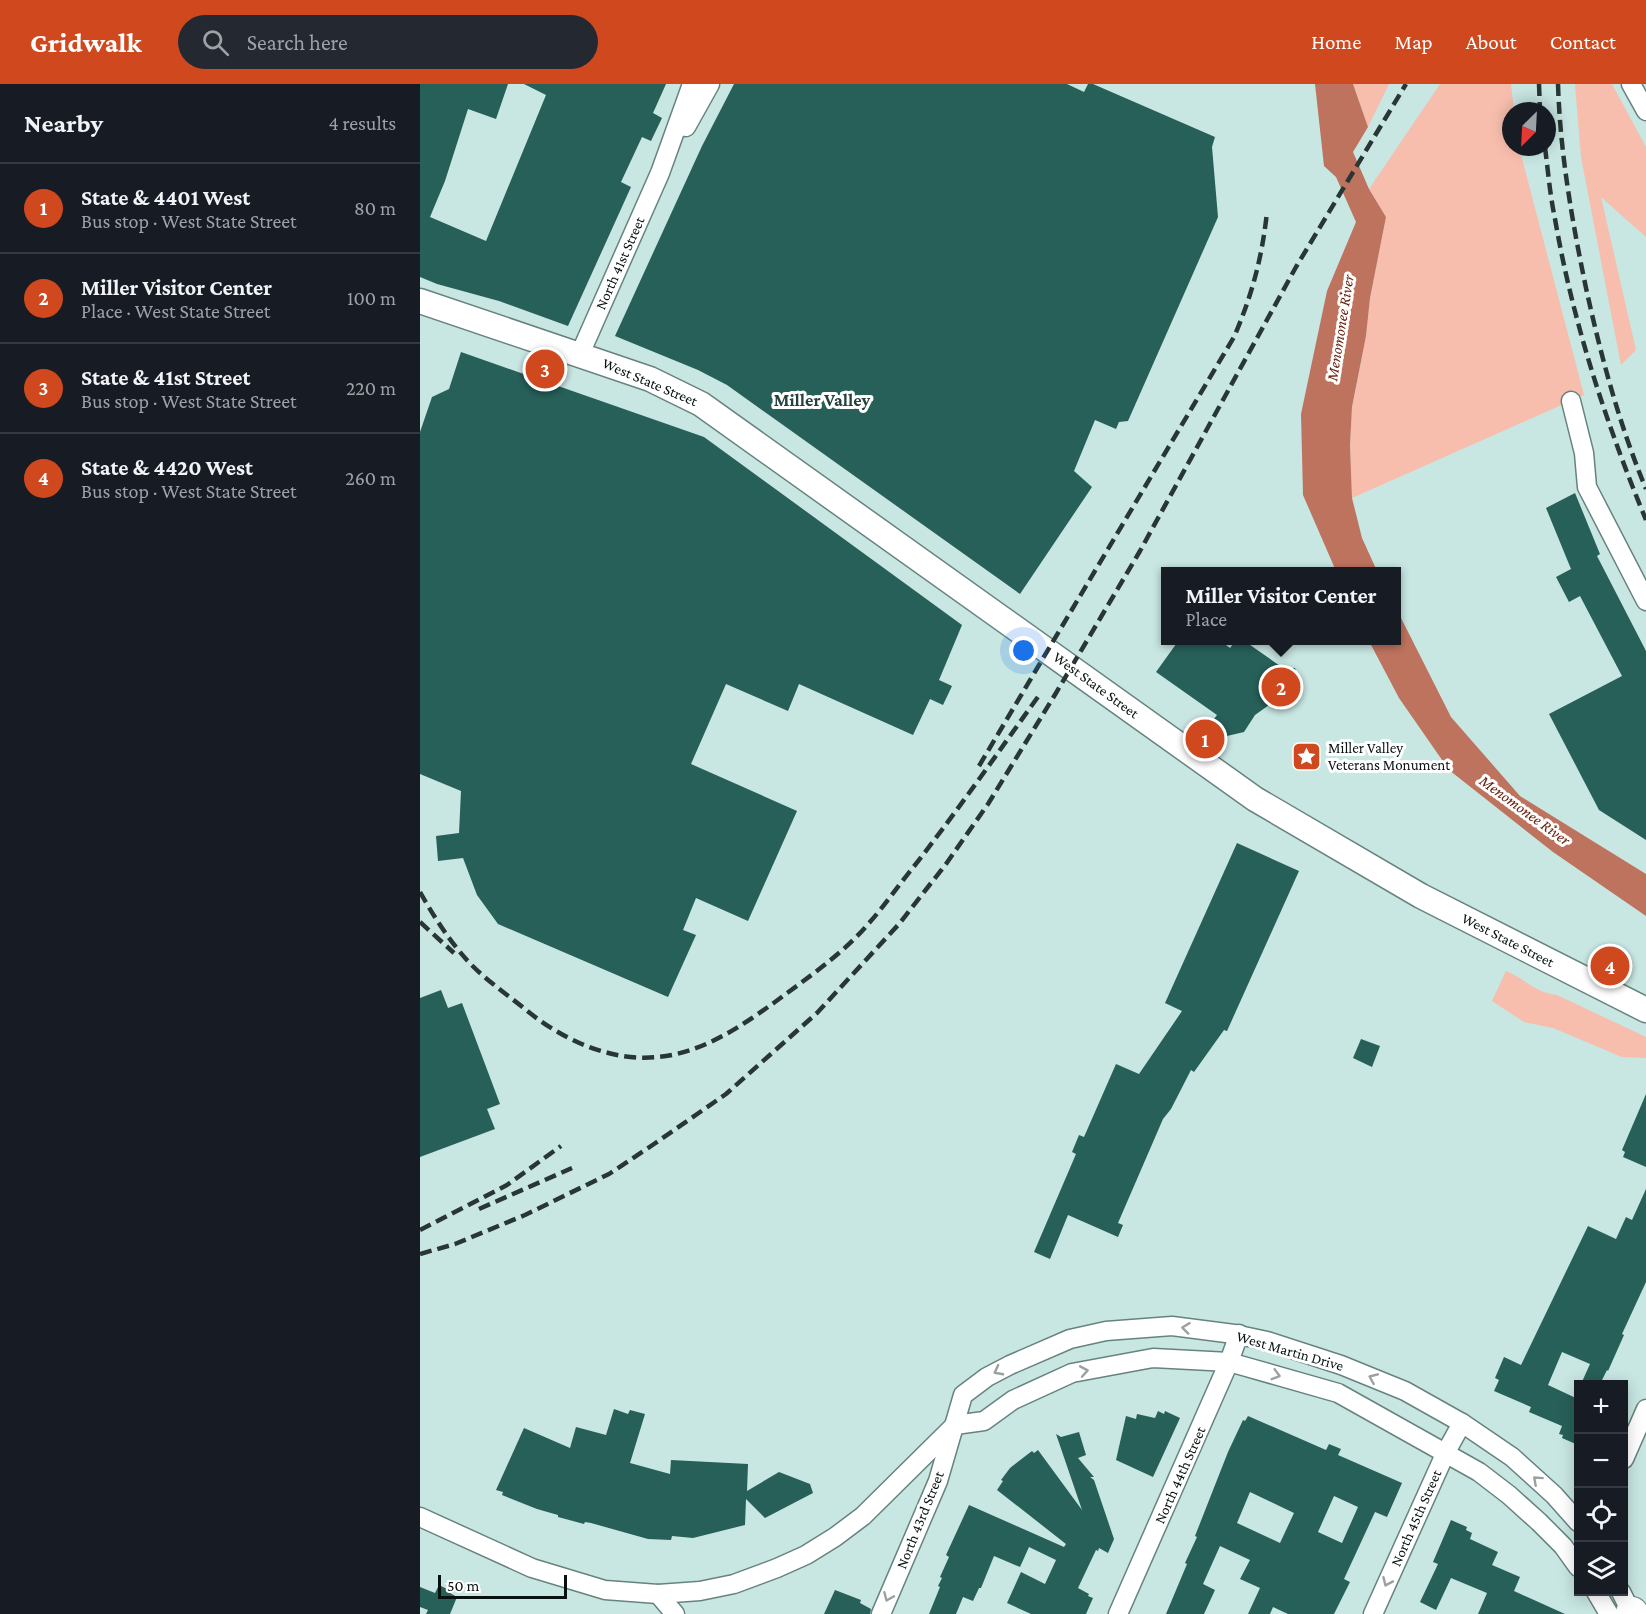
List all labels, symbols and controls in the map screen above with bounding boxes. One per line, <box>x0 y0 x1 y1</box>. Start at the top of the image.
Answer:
search box <box>178 15 598 69</box>
icon: search <box>199 26 232 59</box>
text: Gridwalk <box>30 27 142 58</box>
text: Search here <box>247 30 348 55</box>
text: Home <box>1311 30 1361 54</box>
text: Map <box>1394 30 1433 54</box>
text: About <box>1466 30 1517 54</box>
text: Contact <box>1550 30 1616 54</box>
north arrow <box>1502 102 1556 156</box>
text: Nearby <box>24 109 103 138</box>
text: 4 results <box>329 112 396 134</box>
text: State & 4401 West <box>81 185 250 210</box>
text: 1 <box>40 197 47 219</box>
text: 80 m <box>354 197 396 219</box>
text: Bus stop · West State Street <box>81 210 297 232</box>
street label: North 41st Street <box>592 213 648 312</box>
water label: Menomonee River <box>1323 273 1357 383</box>
text: Miller Visitor Center <box>81 275 272 300</box>
text: 2 <box>38 287 49 309</box>
text: 100 m <box>347 287 396 309</box>
text: Place · West State Street <box>81 300 270 322</box>
pin: 3 <box>526 346 564 392</box>
street label: West State Street <box>600 355 701 410</box>
text: State & 41st Street <box>81 365 250 390</box>
text: 3 <box>39 377 48 399</box>
text: 220 m <box>346 377 396 399</box>
text: Bus stop · West State Street <box>81 390 297 412</box>
district label: Miller Valley <box>774 390 871 410</box>
text: State & 4420 West <box>81 455 253 480</box>
text: 4 <box>38 467 49 489</box>
text: 260 m <box>345 467 396 489</box>
text: Bus stop · West State Street <box>81 480 297 502</box>
popup <box>1161 567 1401 645</box>
text: Miller Visitor Center <box>1185 583 1377 608</box>
text: Place <box>1185 608 1227 630</box>
your location <box>1009 636 1038 665</box>
street label: West State Street <box>1050 649 1143 722</box>
pin: 2 <box>1262 664 1300 710</box>
pin: 1 <box>1186 716 1224 762</box>
place label: Miller Valley Veterans Monument <box>1328 740 1451 773</box>
place icon: Miller Valley Veterans Monument <box>1291 741 1323 773</box>
water label: Menomonee River <box>1476 771 1574 849</box>
street label: West State Street <box>1459 910 1558 971</box>
pin: 4 <box>1590 944 1630 988</box>
one-way arrow <box>1181 1322 1190 1335</box>
street label: West Martin Drive <box>1235 1328 1346 1374</box>
one-way arrow <box>994 1364 1005 1375</box>
one-way arrow <box>1079 1365 1089 1378</box>
one-way arrow <box>1270 1368 1281 1380</box>
one-way arrow <box>1368 1373 1379 1385</box>
map controls <box>1574 1380 1628 1596</box>
button: + <box>1574 1380 1628 1434</box>
street label: North 44th Street <box>1151 1423 1209 1526</box>
button: − <box>1574 1434 1628 1488</box>
street label: North 45th Street <box>1388 1466 1445 1569</box>
street label: North 43rd Street <box>893 1468 947 1571</box>
one-way arrow <box>1534 1477 1545 1488</box>
button: locate <box>1574 1488 1628 1542</box>
button: layers <box>1574 1542 1628 1596</box>
scale bar <box>438 1572 567 1600</box>
one-way arrow <box>1382 1576 1394 1587</box>
text: 50 m <box>447 1577 479 1594</box>
one-way arrow <box>883 1591 895 1602</box>

